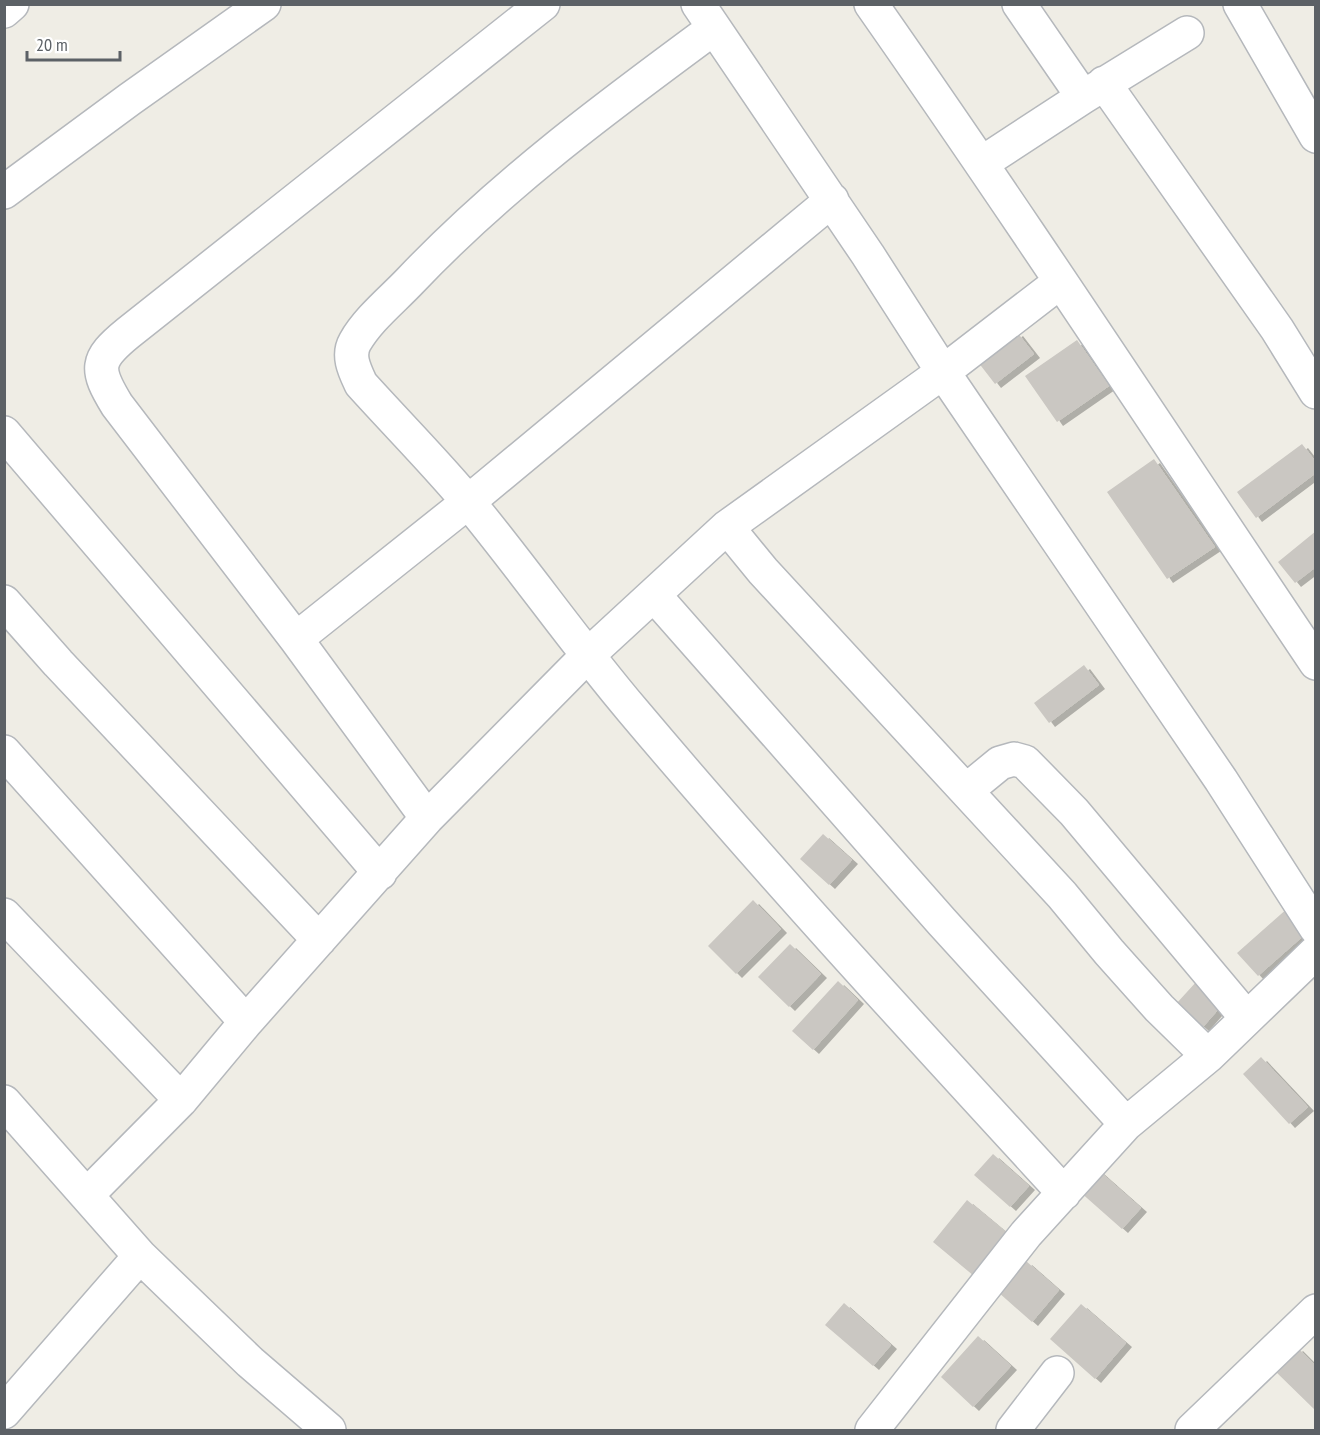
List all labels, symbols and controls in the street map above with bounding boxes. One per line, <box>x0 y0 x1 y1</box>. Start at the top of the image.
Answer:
scale bar <box>27 24 120 62</box>
text: 20 m <box>36 33 68 56</box>

